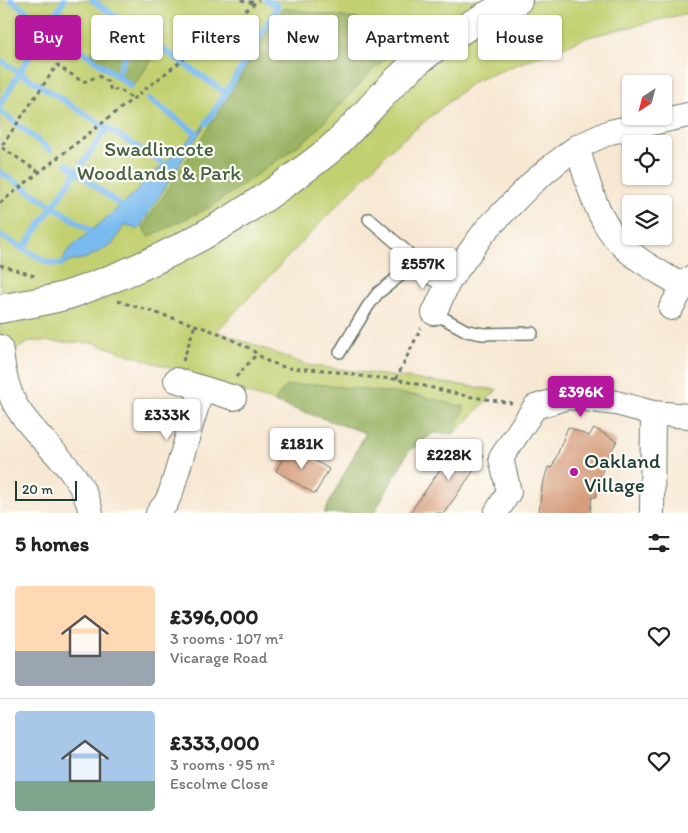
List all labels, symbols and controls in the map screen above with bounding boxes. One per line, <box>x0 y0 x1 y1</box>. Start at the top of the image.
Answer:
chip: Buy <box>15 15 81 60</box>
chip: Rent <box>91 15 163 60</box>
chip: Filters <box>173 15 259 60</box>
chip: New <box>269 15 338 60</box>
chip: Apartment <box>348 15 468 60</box>
chip: House <box>478 15 562 60</box>
north arrow <box>622 75 672 125</box>
map controls <box>622 75 672 245</box>
button: locate <box>622 135 672 185</box>
park label: Swadlincote Woodlands & Park <box>77 136 241 185</box>
button: layers <box>622 195 672 245</box>
pin: £557K <box>388 248 458 290</box>
text: £557K <box>401 254 445 273</box>
pin: £396K <box>546 376 616 418</box>
text: £396K <box>559 382 603 401</box>
pin: £333K <box>132 398 202 441</box>
text: £333K <box>145 405 189 424</box>
pin: £181K <box>267 428 337 470</box>
text: £181K <box>281 434 323 453</box>
pin: £228K <box>414 438 484 481</box>
text: £228K <box>427 445 471 464</box>
place label: Oakland Village <box>584 448 661 497</box>
marker: Oakland Village <box>568 466 580 478</box>
scale bar <box>15 478 78 501</box>
text: 20 m <box>22 481 53 498</box>
icon: filters <box>645 529 673 557</box>
text: 5 homes <box>15 531 89 556</box>
text: £396,000 <box>170 604 259 629</box>
icon: home <box>55 606 115 666</box>
icon: heart <box>645 622 673 650</box>
text: 3 rooms · 107 m² <box>170 629 283 648</box>
text: Vicarage Road <box>170 648 268 667</box>
text: £333,000 <box>170 730 259 755</box>
icon: home <box>55 731 115 791</box>
icon: heart <box>645 747 673 775</box>
text: 3 rooms · 95 m² <box>170 755 275 774</box>
text: Escolme Close <box>170 774 268 793</box>

